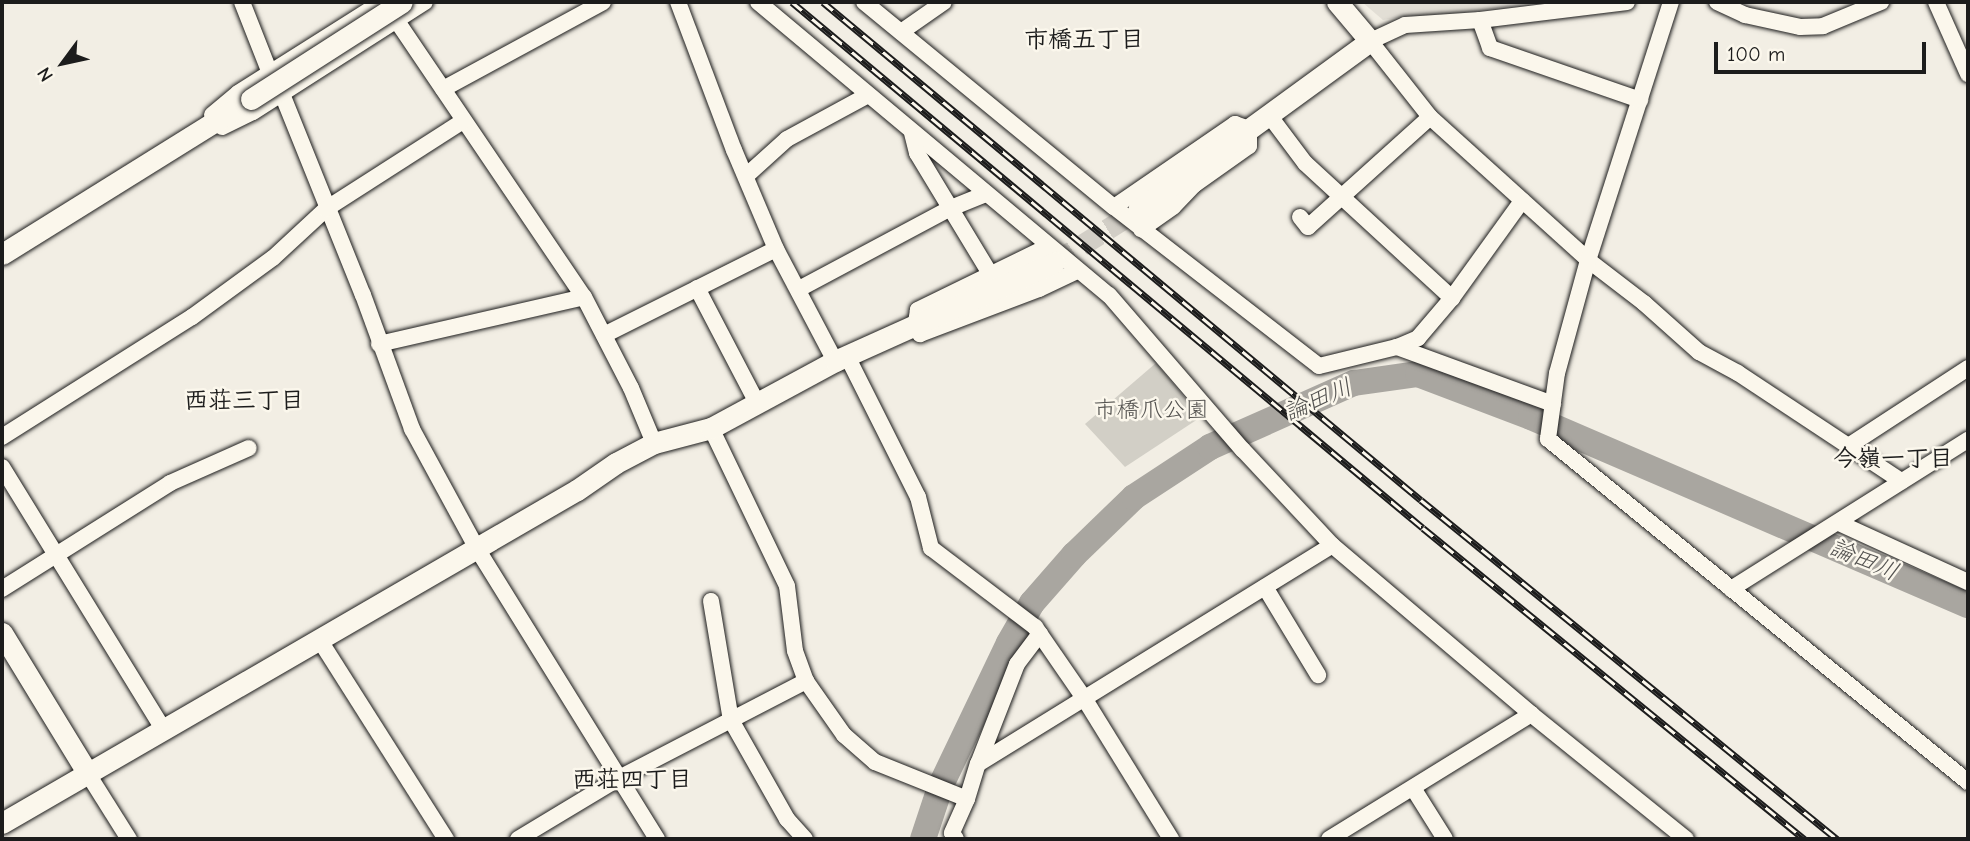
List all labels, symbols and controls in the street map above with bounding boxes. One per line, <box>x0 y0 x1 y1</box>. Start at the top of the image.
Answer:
district label: 市橋五丁目 <box>1024 26 1144 54</box>
north arrow <box>28 28 98 98</box>
scale bar <box>1718 28 1930 72</box>
text: 100 m <box>1727 42 1785 66</box>
text: N <box>33 63 58 86</box>
water label: 論田川 <box>1279 373 1357 427</box>
district label: 西荘三丁目 <box>184 387 304 415</box>
park label: 市橋爪公園 <box>1094 396 1208 424</box>
district label: 今嶺一丁目 <box>1833 445 1953 473</box>
water label: 論田川 <box>1825 533 1903 587</box>
district label: 西荘四丁目 <box>572 766 692 794</box>

